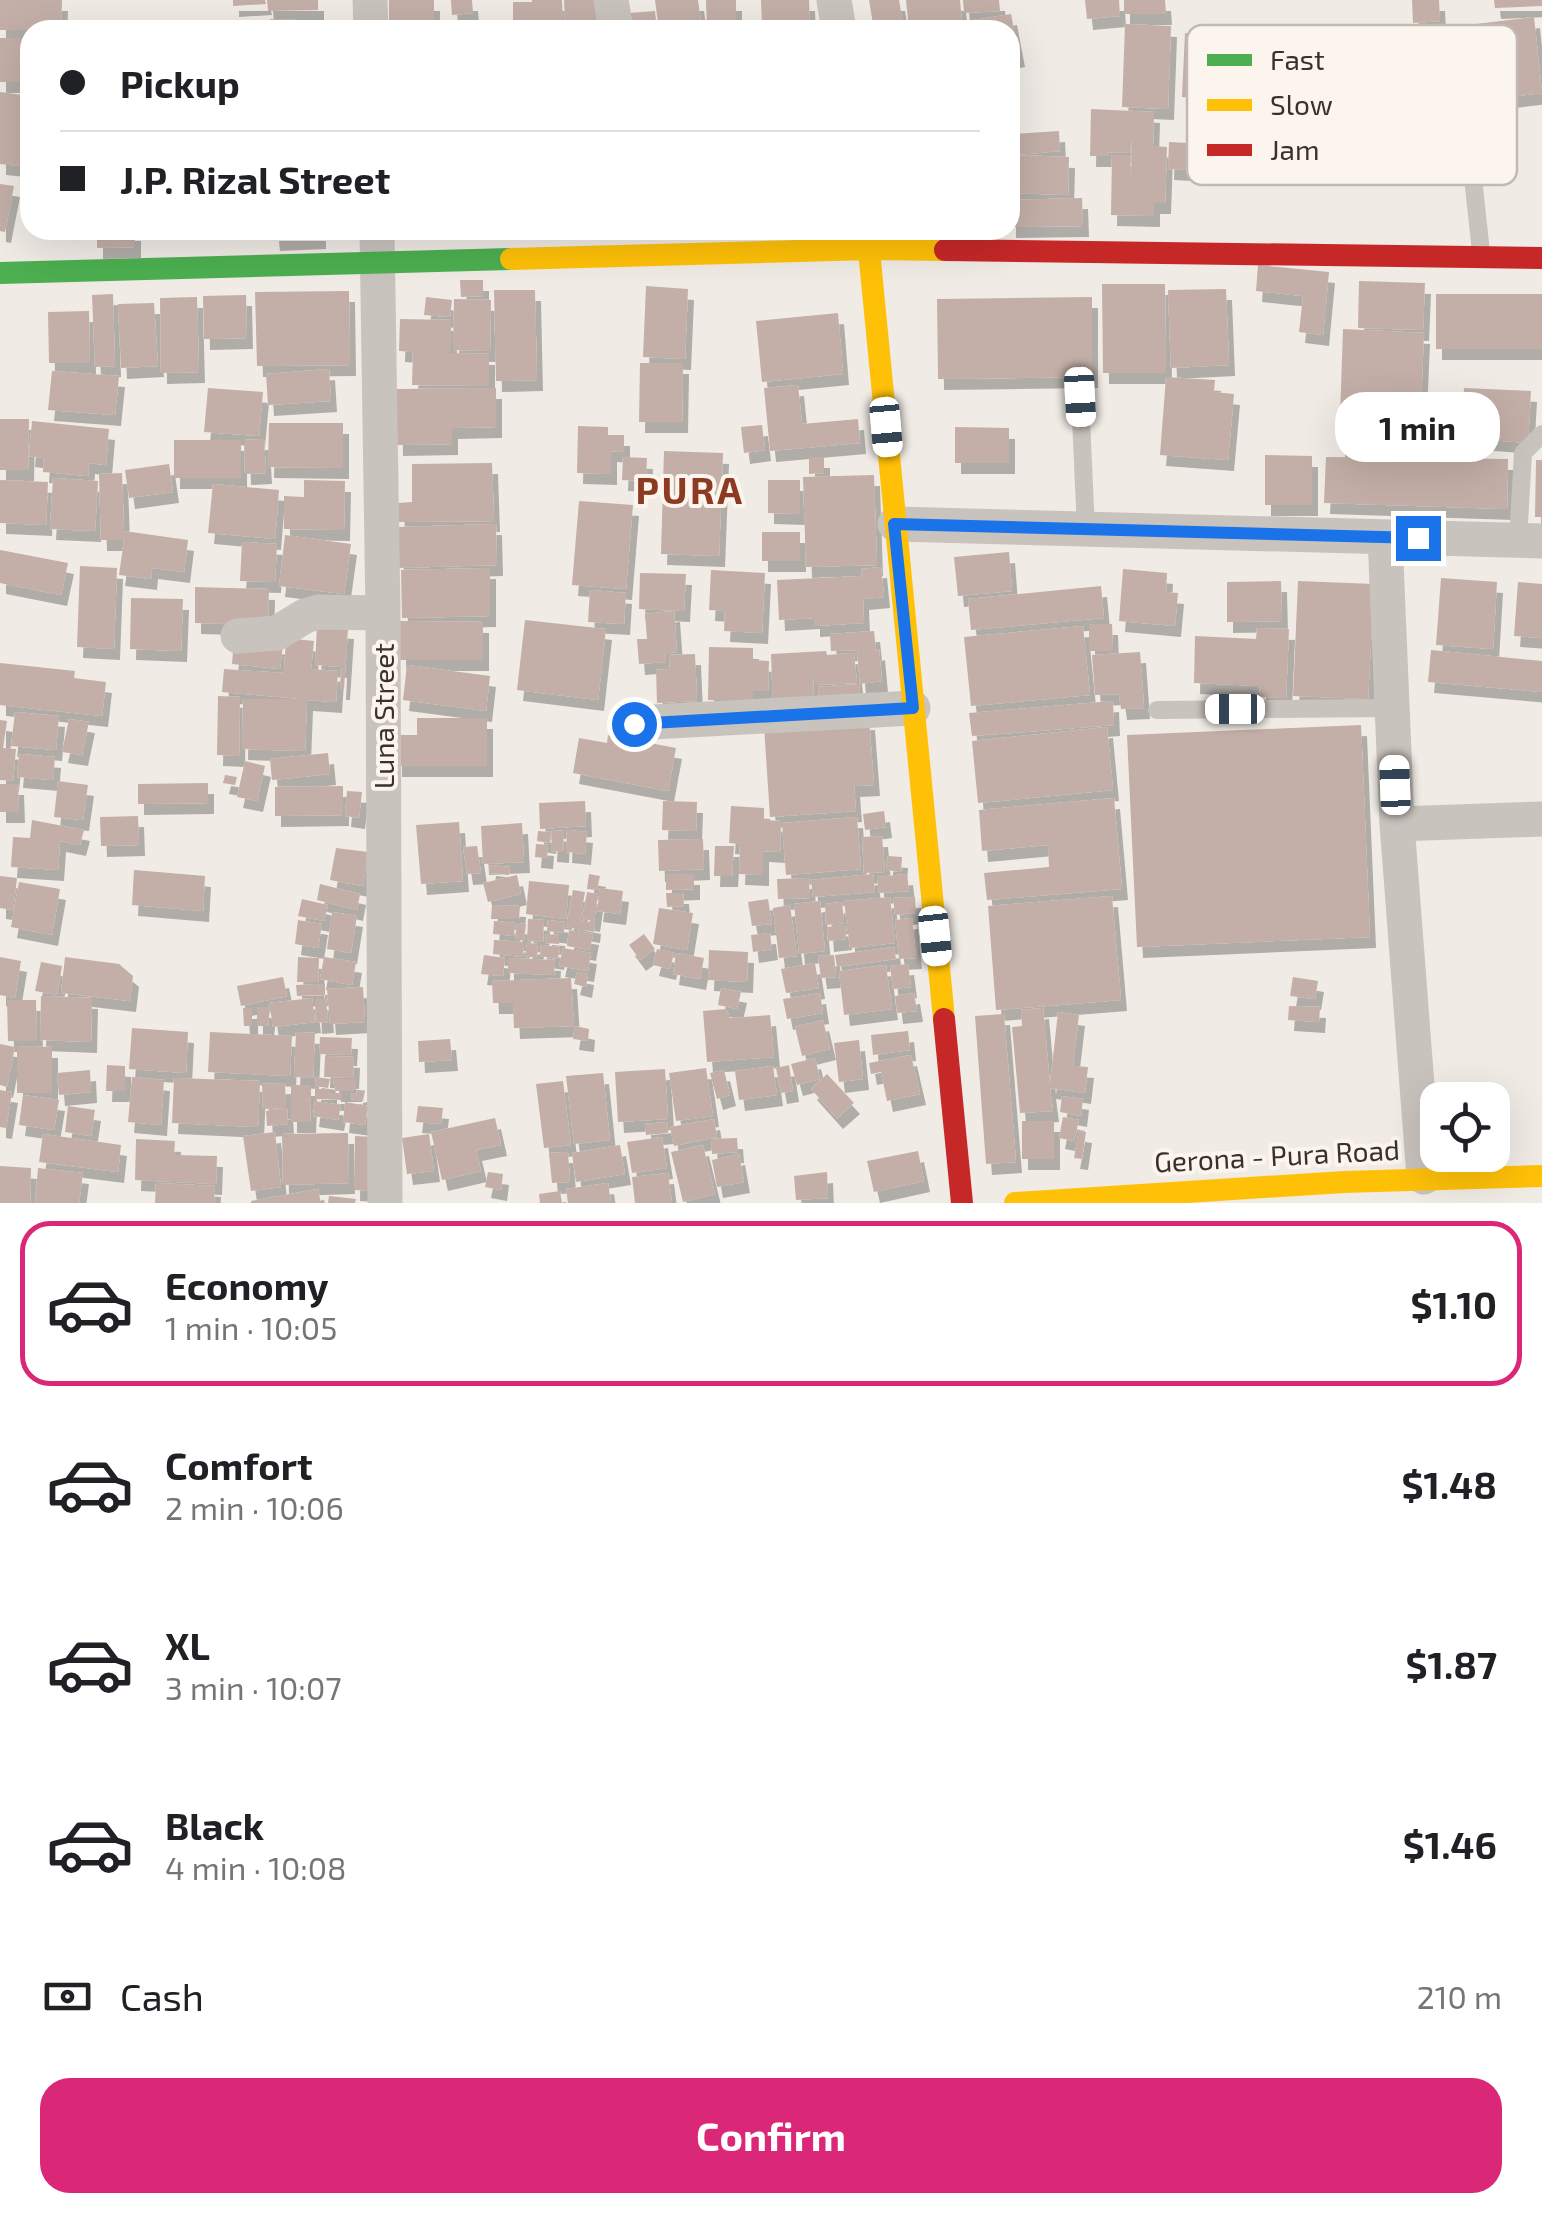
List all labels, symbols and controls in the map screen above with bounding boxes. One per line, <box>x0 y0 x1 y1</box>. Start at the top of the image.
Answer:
legend <box>1187 25 1517 185</box>
text: Fast <box>1270 42 1325 76</box>
text: Pickup <box>120 60 240 106</box>
text: Slow <box>1270 87 1333 121</box>
text: Jam <box>1270 132 1319 166</box>
text: J.P. Rizal Street <box>120 156 390 202</box>
car <box>1063 366 1097 428</box>
callout: 1 min <box>1336 393 1500 463</box>
car <box>868 396 904 458</box>
text: 1 min <box>1379 408 1456 446</box>
district label: PURA <box>636 466 744 512</box>
route end <box>1396 516 1441 561</box>
street label: Luna Street <box>366 643 400 789</box>
car <box>1205 694 1265 724</box>
route start <box>612 702 657 747</box>
car <box>1379 754 1411 816</box>
car <box>917 905 953 967</box>
map controls <box>1420 1082 1510 1172</box>
button: locate <box>1420 1082 1510 1172</box>
street label: Gerona - Pura Road <box>1153 1132 1401 1178</box>
icon: car <box>45 1259 135 1349</box>
text: Economy <box>165 1262 329 1308</box>
text: $1.10 <box>1411 1281 1497 1327</box>
text: 1 min · 10:05 <box>165 1308 337 1346</box>
icon: car <box>45 1439 135 1529</box>
text: Comfort <box>165 1442 313 1488</box>
text: $1.48 <box>1402 1461 1497 1507</box>
text: 2 min · 10:06 <box>165 1488 344 1526</box>
icon: car <box>45 1619 135 1709</box>
text: XL <box>165 1622 210 1668</box>
text: $1.87 <box>1406 1641 1497 1687</box>
text: 3 min · 10:07 <box>165 1668 342 1706</box>
icon: car <box>45 1799 135 1889</box>
text: Black <box>165 1802 264 1848</box>
text: $1.46 <box>1403 1821 1497 1867</box>
text: 4 min · 10:08 <box>165 1848 347 1886</box>
icon: cash <box>40 1969 95 2024</box>
text: Cash <box>120 1973 204 2019</box>
text: 210 m <box>1417 1977 1502 2015</box>
button: Confirm <box>40 2078 1502 2193</box>

